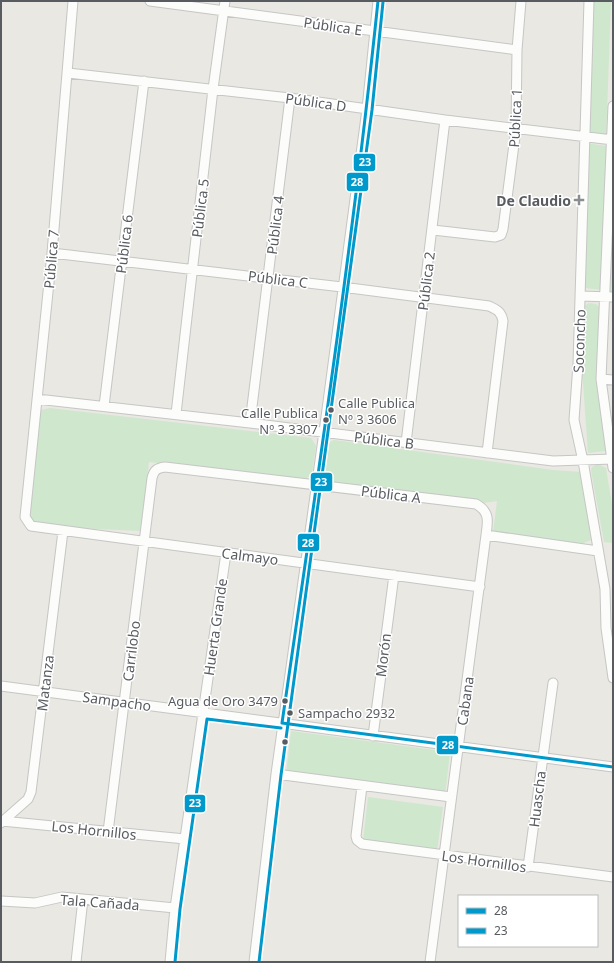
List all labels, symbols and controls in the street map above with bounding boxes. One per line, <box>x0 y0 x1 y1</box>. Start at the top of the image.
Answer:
street label: Pública E <box>302 12 364 40</box>
street label: Pública D <box>284 88 348 116</box>
street label: Pública 1 <box>504 88 526 148</box>
line badge: 23 <box>353 153 376 172</box>
text: 23 <box>359 154 371 169</box>
line badge: 28 <box>346 172 369 192</box>
text: 28 <box>351 174 363 189</box>
street label: Pública 5 <box>187 177 213 239</box>
place label: De Claudio <box>496 191 571 210</box>
street label: Pública 4 <box>262 194 288 256</box>
marker: De Claudio <box>574 195 584 205</box>
street label: Pública 6 <box>111 213 137 275</box>
street label: Pública 7 <box>39 229 63 289</box>
street label: Pública 2 <box>413 250 439 312</box>
street label: Pública C <box>247 266 309 292</box>
street label: Soconcho <box>568 309 590 373</box>
place label: Calle Publica Nº 3 3606 <box>338 394 415 428</box>
place label: Calle Publica Nº 3 3307 <box>241 404 318 438</box>
marker: Calle Publica Nº 3 3606 <box>326 405 336 415</box>
marker: Calle Publica Nº 3 3307 <box>321 415 331 425</box>
street label: Pública B <box>353 427 415 453</box>
line badge: 23 <box>310 472 333 492</box>
text: 23 <box>315 474 327 489</box>
street label: Pública A <box>360 481 422 507</box>
line badge: 28 <box>297 533 320 552</box>
text: 28 <box>302 535 314 550</box>
street label: Calmayo <box>221 543 279 569</box>
street label: Huerta Grande <box>199 577 231 677</box>
street label: Carrilobo <box>118 620 144 682</box>
street label: Morón <box>371 632 395 678</box>
street label: Matanza <box>32 654 58 712</box>
street label: Cabana <box>452 675 478 727</box>
street label: Sampacho <box>82 687 152 715</box>
place label: Agua de Oro 3479 <box>168 692 278 710</box>
marker: Agua de Oro 3479 <box>280 696 290 706</box>
place label: Sampacho 2932 <box>298 704 395 722</box>
marker: Sampacho 2932 <box>285 708 295 718</box>
line badge: 28 <box>436 735 459 755</box>
unlabelled marker <box>280 737 290 747</box>
text: 28 <box>442 737 454 752</box>
street label: Huascha <box>524 770 550 828</box>
line badge: 23 <box>184 794 206 813</box>
text: 23 <box>189 795 201 810</box>
street label: Los Hornillos <box>51 816 138 844</box>
street label: Los Hornillos <box>440 846 528 876</box>
street label: Tala Cañada <box>60 890 140 914</box>
legend <box>458 895 598 947</box>
text: 28 <box>494 902 508 919</box>
text: 23 <box>494 922 508 939</box>

